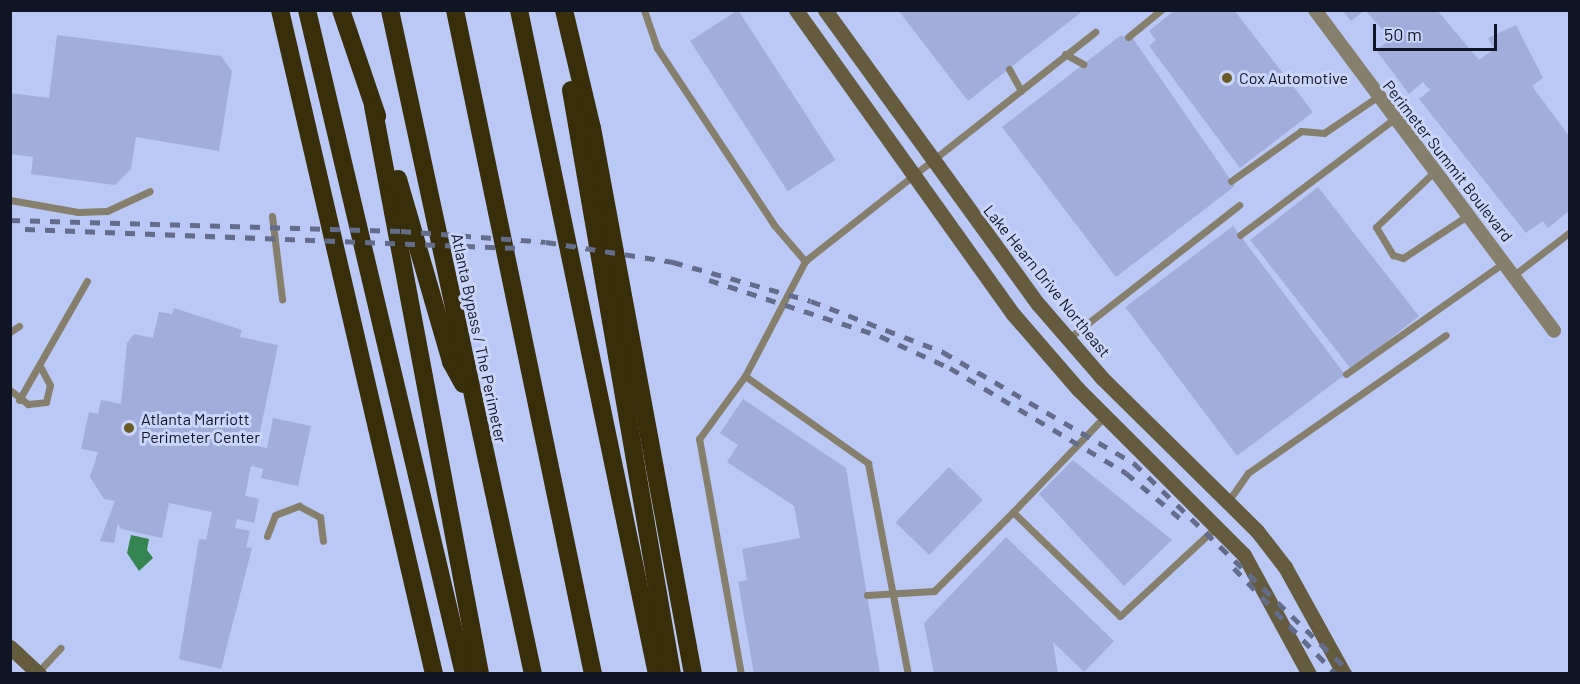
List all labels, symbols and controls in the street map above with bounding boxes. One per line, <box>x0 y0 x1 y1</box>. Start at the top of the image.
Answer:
scale bar <box>1376 12 1500 50</box>
text: 50 m <box>1384 23 1422 45</box>
place label: Cox Automotive <box>1239 68 1348 88</box>
marker: Cox Automotive <box>1220 71 1234 85</box>
street label: Perimeter Summit Boulevard <box>1379 77 1517 245</box>
street label: Lake Hearn Drive Northeast <box>980 201 1114 361</box>
street label: Atlanta Bypass / The Perimeter <box>447 231 511 445</box>
place label: Atlanta Marriott Perimeter Center <box>141 409 260 447</box>
marker: Atlanta Marriott Perimeter Center <box>122 421 136 435</box>

